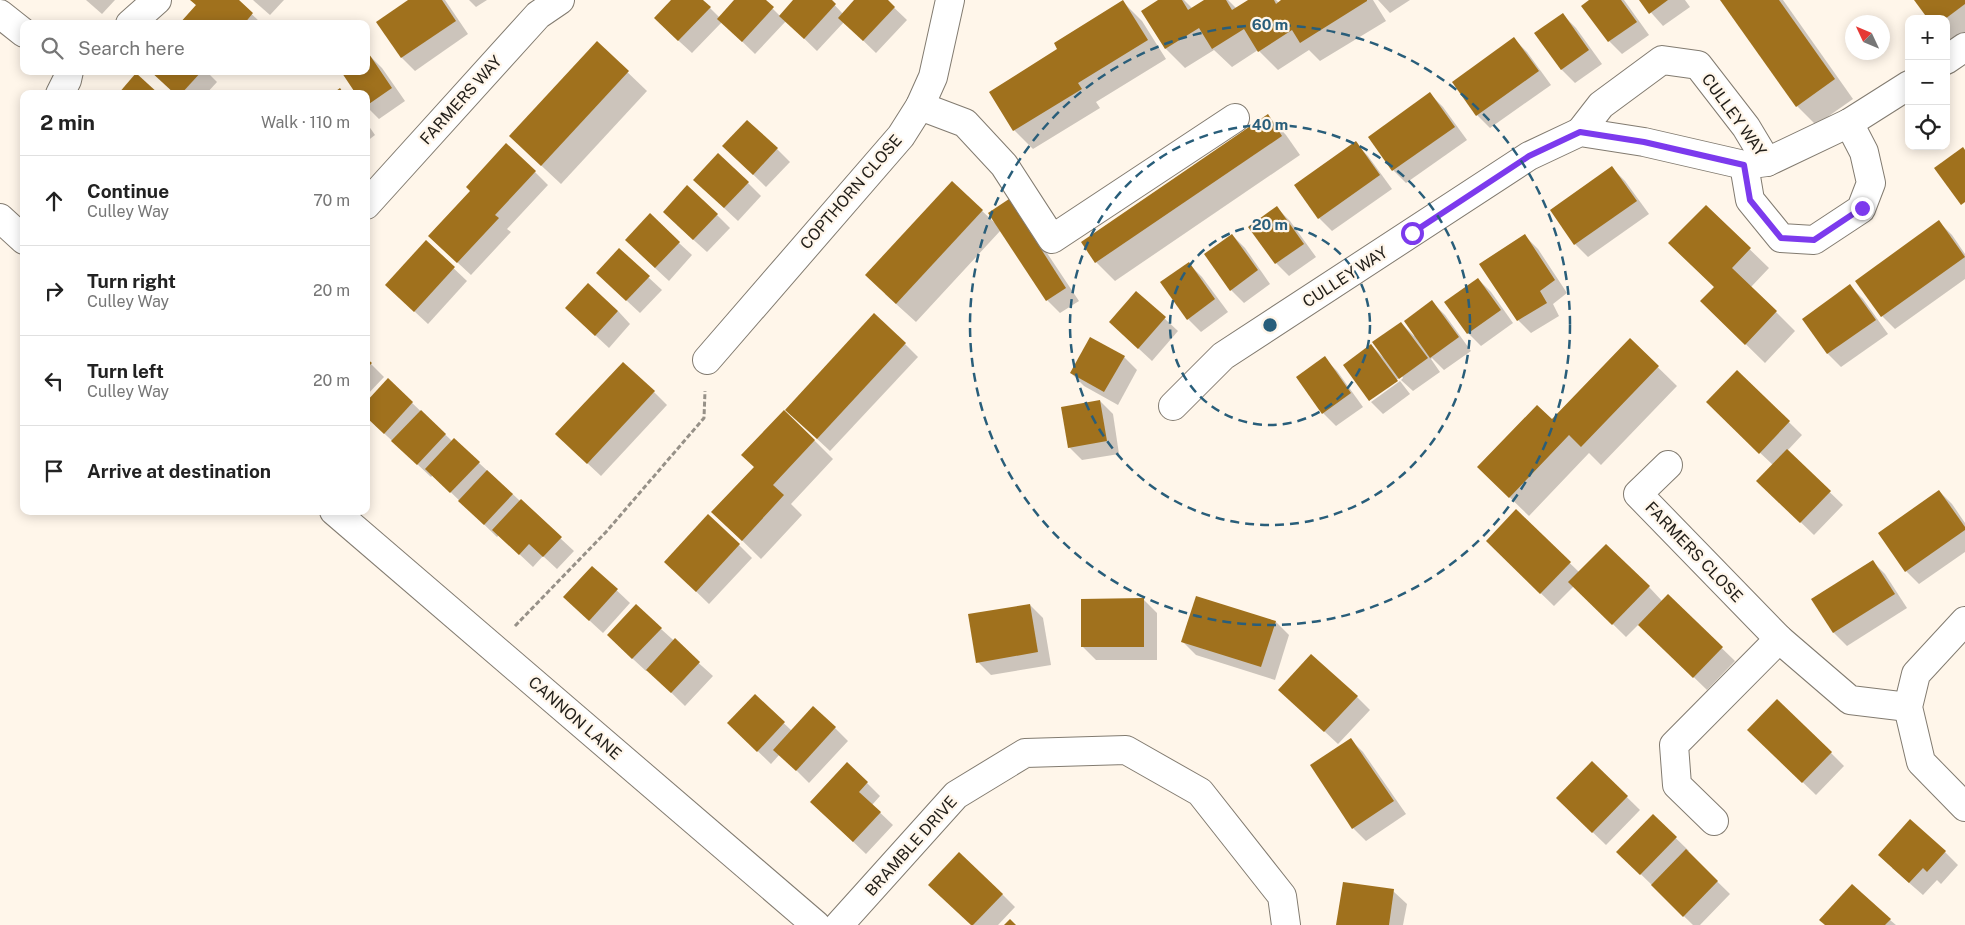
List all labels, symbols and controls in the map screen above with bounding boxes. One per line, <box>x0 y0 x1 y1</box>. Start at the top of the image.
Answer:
north arrow <box>1845 15 1890 60</box>
map controls <box>1905 15 1950 150</box>
button: + <box>1905 15 1950 60</box>
text: 60 m <box>1252 16 1288 33</box>
search box <box>20 20 370 75</box>
icon: search <box>38 34 66 62</box>
text: Search here <box>78 37 185 59</box>
street label: FARMERS WAY <box>416 51 506 148</box>
button: − <box>1905 60 1950 105</box>
street label: CULLEY WAY <box>1698 70 1770 160</box>
button: locate <box>1905 105 1950 150</box>
text: 2 min <box>40 110 95 135</box>
text: Walk · 110 m <box>261 113 350 132</box>
text: 40 m <box>1252 116 1288 133</box>
street label: COPTHORN CLOSE <box>796 131 906 253</box>
text: Continue <box>87 180 169 202</box>
icon: ahead <box>40 187 68 215</box>
text: 70 m <box>313 191 350 210</box>
route end <box>1851 197 1874 220</box>
text: Culley Way <box>87 202 169 221</box>
text: 20 m <box>1252 216 1288 233</box>
route start <box>1401 222 1424 245</box>
street label: CULLEY WAY <box>1299 242 1391 311</box>
text: Turn right <box>87 270 176 292</box>
icon: right <box>40 277 68 305</box>
text: 20 m <box>313 281 350 300</box>
text: Culley Way <box>87 292 169 311</box>
centre of rings <box>1261 316 1279 334</box>
text: Turn left <box>87 360 164 382</box>
icon: left <box>40 367 68 395</box>
text: 20 m <box>313 371 350 390</box>
text: Culley Way <box>87 382 169 401</box>
icon: arrive <box>40 457 68 485</box>
text: Arrive at destination <box>87 460 271 482</box>
street label: FARMERS CLOSE <box>1641 498 1747 606</box>
street label: CANNON LANE <box>525 673 625 763</box>
street label: BRAMBLE DRIVE <box>861 792 961 900</box>

